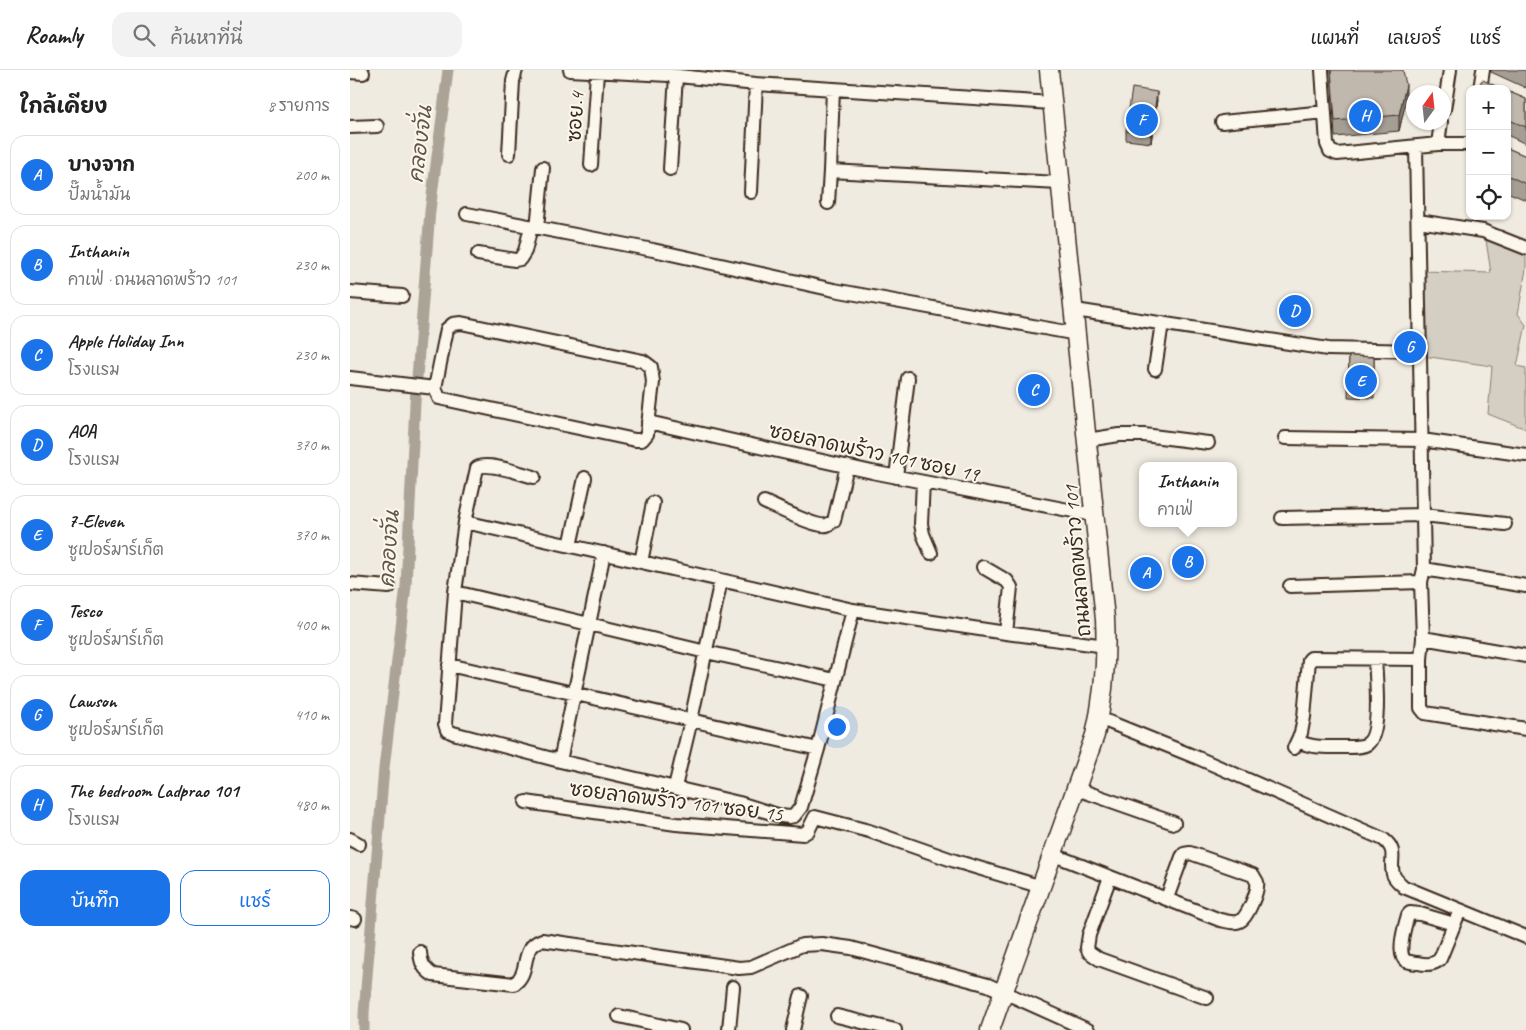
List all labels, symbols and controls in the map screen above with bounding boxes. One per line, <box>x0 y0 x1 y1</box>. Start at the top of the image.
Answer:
search box <box>112 12 462 57</box>
text: Roamly <box>25 20 82 50</box>
icon: search <box>130 21 158 49</box>
text: ค้นหาที่นี่ <box>170 26 243 50</box>
text: แผนที่ <box>1311 27 1359 49</box>
text: เลเยอร์ <box>1387 27 1441 49</box>
text: แชร์ <box>1469 27 1501 49</box>
north arrow <box>1406 85 1451 130</box>
map controls <box>1466 85 1511 220</box>
button: + <box>1466 85 1511 130</box>
street label: ซอย.4 <box>561 89 590 143</box>
text: ใกล้เคียง <box>20 93 107 119</box>
text: 8 รายการ <box>268 96 330 116</box>
pin: H <box>1349 97 1381 135</box>
pin: F <box>1126 101 1158 139</box>
water label: คลองจั่น <box>397 102 438 184</box>
button: − <box>1466 130 1511 175</box>
text: บางจาก <box>68 153 135 177</box>
text: A <box>33 165 41 185</box>
text: 200 m <box>295 165 329 185</box>
button: locate <box>1466 175 1511 220</box>
text: ปั๊มน้ำมัน <box>68 185 130 205</box>
text: Inthanin <box>68 239 129 263</box>
text: B <box>33 255 41 275</box>
text: 230 m <box>295 255 329 275</box>
text: คาเฟ่ · ถนนลาดพร้าว 101 <box>68 270 236 290</box>
pin: D <box>1279 292 1311 330</box>
pin: G <box>1394 328 1426 366</box>
text: Apple Holiday Inn <box>68 329 184 353</box>
text: C <box>33 345 41 365</box>
text: 230 m <box>295 345 329 365</box>
text: โรงแรม <box>68 360 120 380</box>
pin: E <box>1345 362 1377 400</box>
pin: C <box>1018 371 1050 409</box>
street label: ซอยลาดพร้าว 101 ซอย 19 <box>766 417 984 487</box>
text: AOA <box>68 419 96 443</box>
text: D <box>32 435 42 455</box>
text: 370 m <box>295 435 329 455</box>
text: โรงแรม <box>68 450 120 470</box>
popup <box>1139 462 1237 527</box>
text: Inthanin <box>1157 469 1219 493</box>
street label: ถนนลาดพร้าว 101 <box>1057 483 1097 638</box>
text: คาเฟ่ <box>1157 500 1193 520</box>
water label: คลองจั่น <box>368 508 405 589</box>
text: 7-Eleven <box>68 509 124 533</box>
text: E <box>33 525 41 545</box>
text: 370 m <box>295 525 329 545</box>
text: ซูเปอร์มาร์เก็ต <box>68 540 164 560</box>
pin: B <box>1172 543 1204 581</box>
pin: A <box>1130 554 1162 592</box>
text: Tesco <box>68 599 102 623</box>
text: F <box>33 615 41 635</box>
text: 400 m <box>295 615 329 635</box>
text: ซูเปอร์มาร์เก็ต <box>68 630 164 650</box>
text: Lawson <box>68 689 116 713</box>
text: G <box>33 705 41 725</box>
text: 410 m <box>295 705 329 725</box>
your location <box>824 714 850 740</box>
text: ซูเปอร์มาร์เก็ต <box>68 720 164 740</box>
street label: ซอยลาดพร้าว 101 ซอย 15 <box>568 775 785 827</box>
text: The bedroom Ladprao 101 <box>68 779 239 803</box>
text: H <box>32 795 42 815</box>
text: 480 m <box>295 795 329 815</box>
text: โรงแรม <box>68 810 120 830</box>
button: บันทึก <box>20 870 170 926</box>
button: แชร์ <box>180 870 330 926</box>

